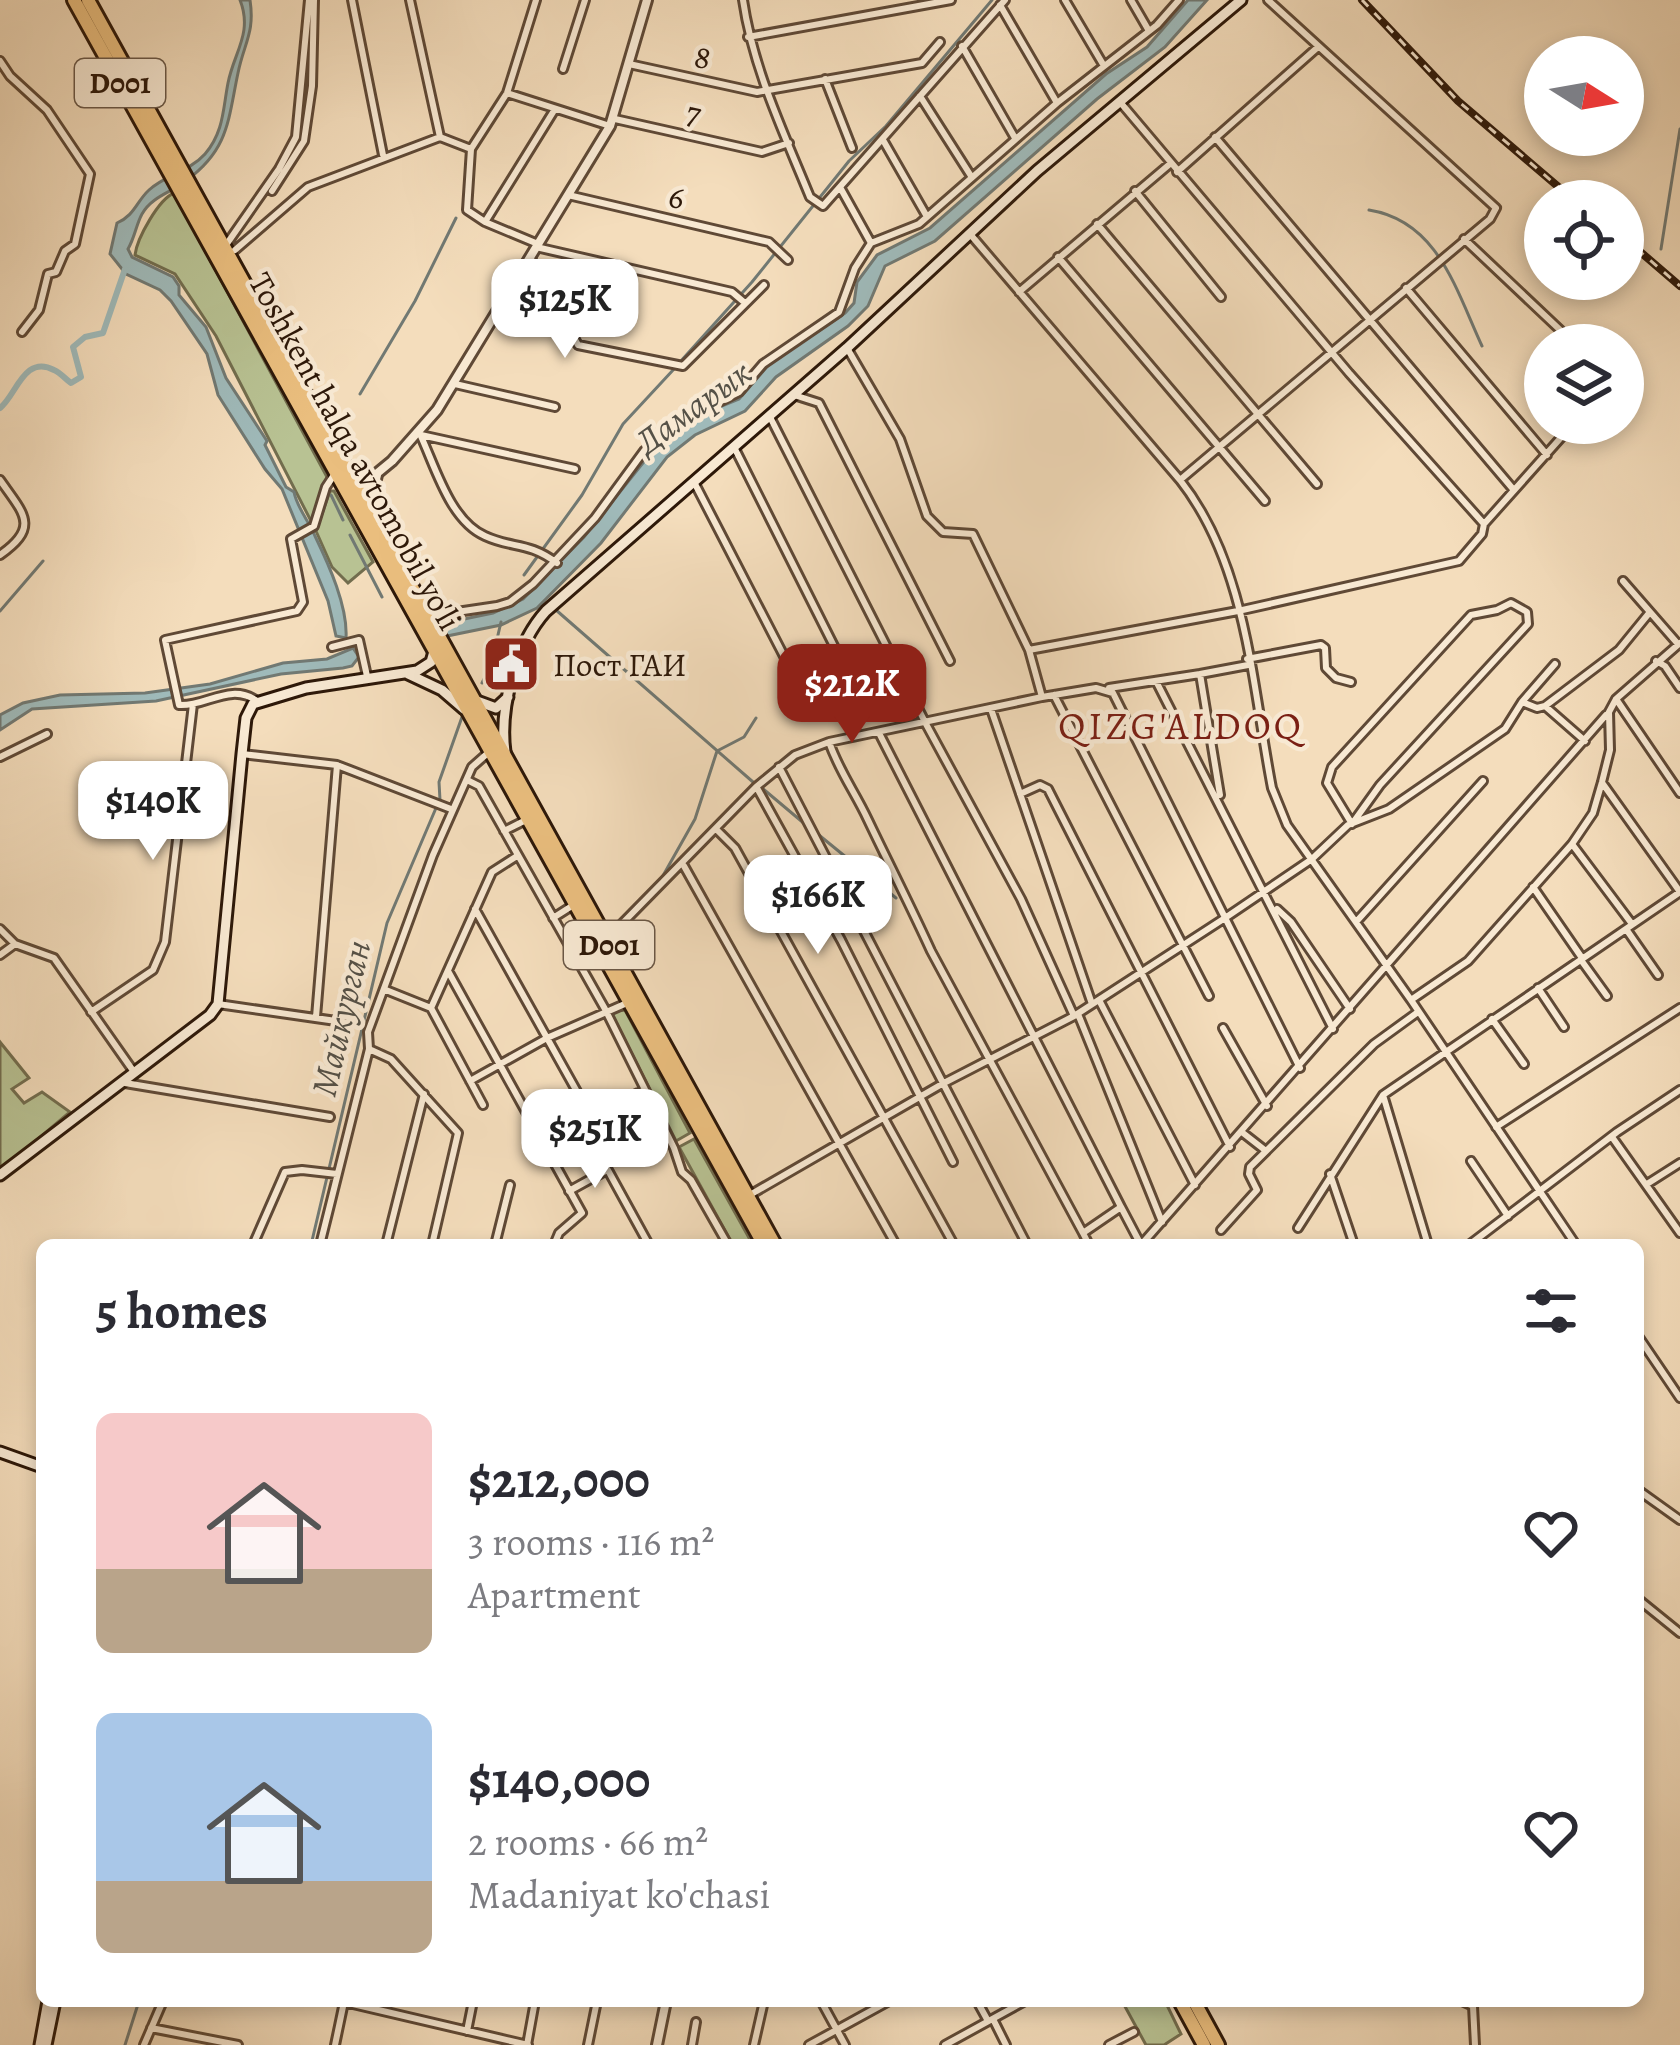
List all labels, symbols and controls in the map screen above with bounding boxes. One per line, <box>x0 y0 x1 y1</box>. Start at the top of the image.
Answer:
street label: 8 <box>690 33 716 80</box>
north arrow <box>1524 36 1644 156</box>
map controls <box>1524 36 1644 444</box>
road number: D001 <box>75 59 165 107</box>
street label: 7 <box>682 89 706 136</box>
street label: 6 <box>664 173 689 220</box>
button: locate <box>1524 180 1644 300</box>
pin: $125K <box>481 259 649 361</box>
street label: Toshkent halqa avtomobil yo'li <box>238 264 473 638</box>
text: $125K <box>518 271 612 324</box>
button: layers <box>1524 324 1644 444</box>
water label: Дамарык <box>623 348 761 467</box>
public building icon: Пост ГАИ <box>480 633 542 695</box>
place label: Пост ГАИ <box>553 642 687 687</box>
pin: $212K <box>768 644 936 746</box>
text: $212K <box>804 656 900 709</box>
district label: QIZG'ALDOQ <box>1058 699 1306 752</box>
pin: $140K <box>69 761 237 863</box>
text: $140K <box>105 773 201 826</box>
pin: $166K <box>734 855 902 957</box>
text: $166K <box>771 867 865 920</box>
road number: D001 <box>564 921 654 969</box>
water label: Майкурган <box>299 935 382 1101</box>
pin: $251K <box>511 1089 679 1191</box>
text: $251K <box>548 1101 642 1154</box>
text: 5 homes <box>96 1276 268 1346</box>
icon: filters <box>1518 1278 1584 1344</box>
text: $212,000 <box>468 1445 650 1515</box>
icon: home <box>192 1461 336 1605</box>
icon: heart <box>1518 1500 1584 1566</box>
text: 3 rooms · 116 m² <box>468 1515 714 1568</box>
text: Apartment <box>468 1568 641 1621</box>
text: $140,000 <box>468 1745 650 1815</box>
icon: home <box>192 1761 336 1905</box>
icon: heart <box>1518 1800 1584 1866</box>
text: 2 rooms · 66 m² <box>468 1815 708 1868</box>
text: Madaniyat ko'chasi <box>468 1868 771 1921</box>

